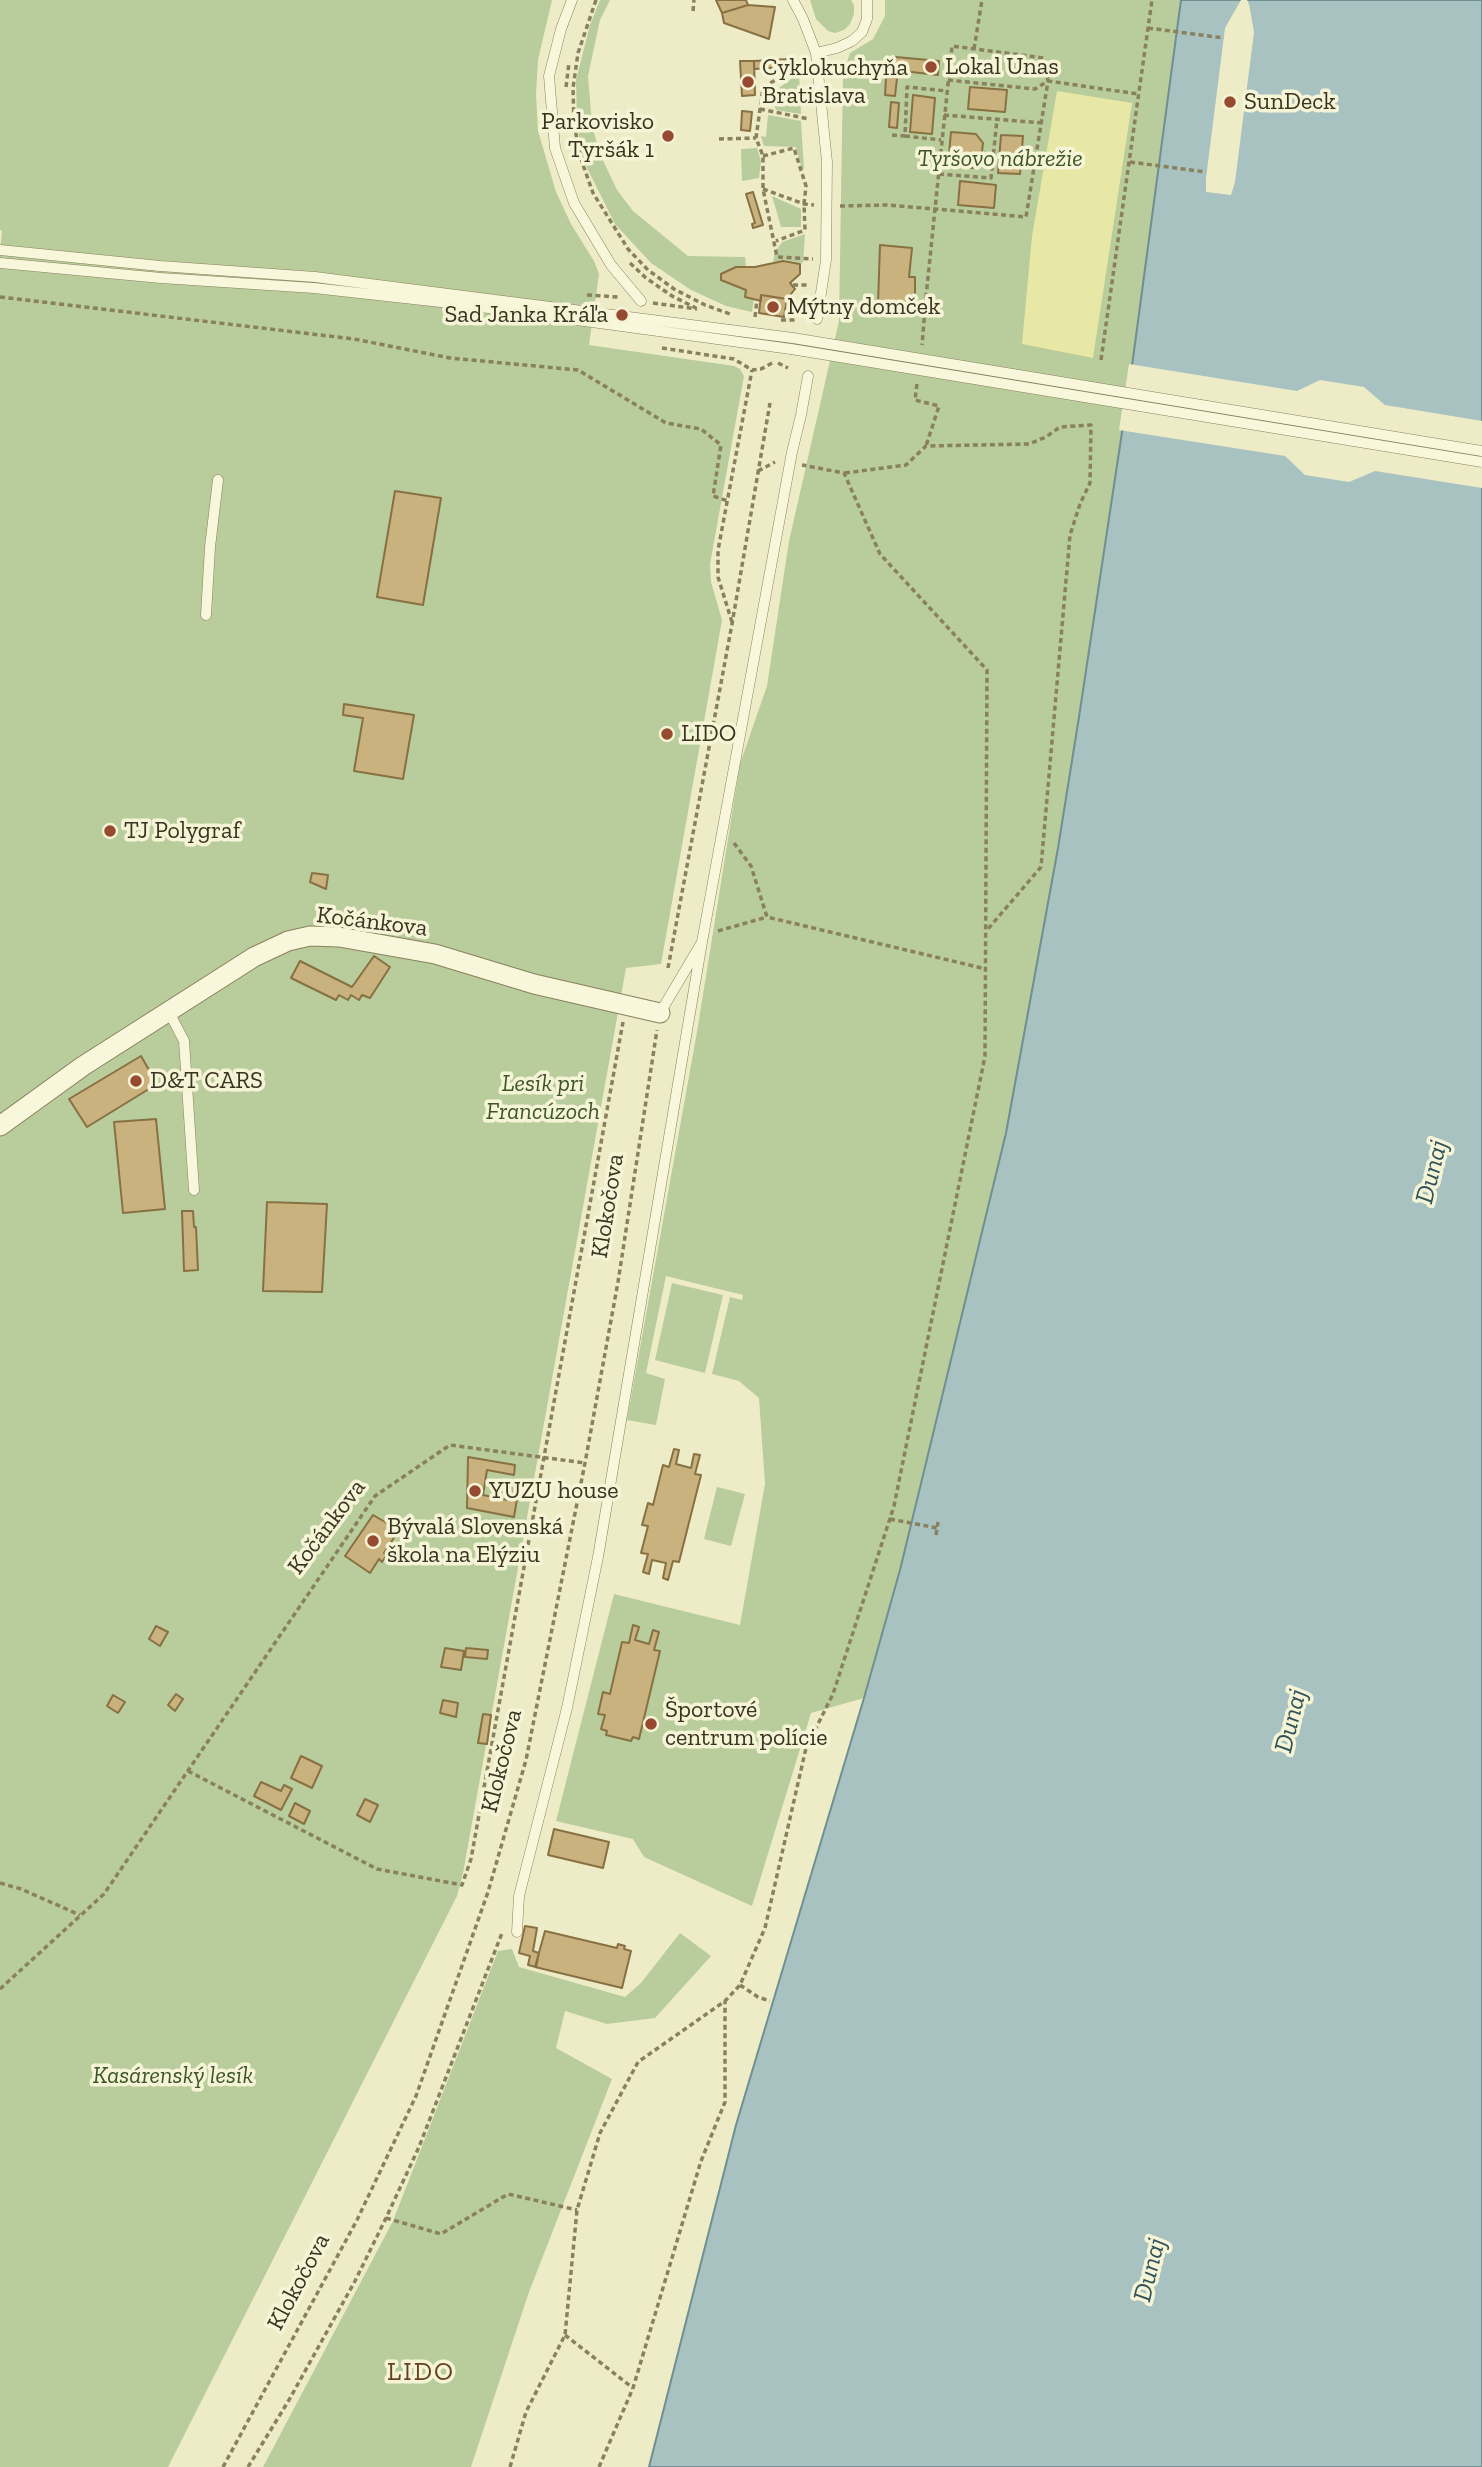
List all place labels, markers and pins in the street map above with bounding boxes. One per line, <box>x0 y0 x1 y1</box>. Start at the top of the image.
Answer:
place label: Lokal Unas <box>945 53 1059 81</box>
place label: Cyklokuchyňa Bratislava <box>762 54 908 110</box>
marker: Lokal Unas <box>923 59 939 75</box>
marker: Cyklokuchyňa Bratislava <box>740 74 756 90</box>
place label: SunDeck <box>1244 88 1336 116</box>
marker: SunDeck <box>1222 94 1238 110</box>
place label: Parkovisko Tyršák 1 <box>541 108 654 164</box>
marker: Parkovisko Tyršák 1 <box>660 128 676 144</box>
place label: Mýtny domček <box>787 293 940 321</box>
marker: Mýtny domček <box>765 299 781 315</box>
place label: Sad Janka Kráľa <box>445 301 608 329</box>
marker: Sad Janka Kráľa <box>614 307 630 323</box>
place label: LIDO <box>681 720 736 748</box>
marker: LIDO <box>659 726 675 742</box>
place label: TJ Polygraf <box>124 817 240 845</box>
marker: TJ Polygraf <box>102 823 118 839</box>
place label: D&T CARS <box>150 1067 263 1095</box>
marker: D&T CARS <box>128 1073 144 1089</box>
place label: YUZU house <box>489 1477 618 1505</box>
marker: YUZU house <box>467 1483 483 1499</box>
place label: Bývalá Slovenská škola na Elýziu <box>387 1513 563 1569</box>
marker: Bývalá Slovenská škola na Elýziu <box>365 1533 381 1549</box>
place label: Športové centrum polície <box>665 1696 827 1752</box>
marker: Športové centrum polície <box>643 1716 659 1732</box>

